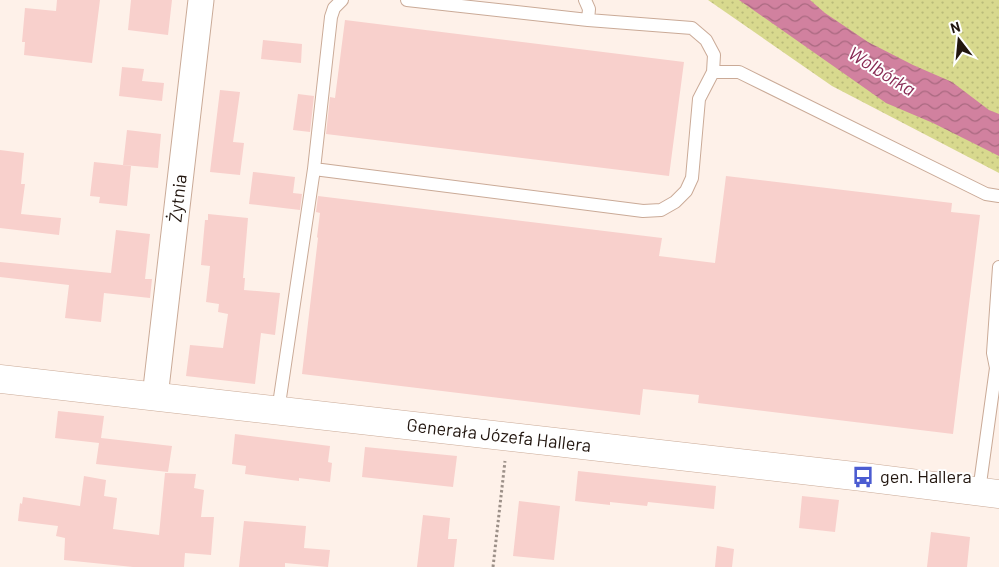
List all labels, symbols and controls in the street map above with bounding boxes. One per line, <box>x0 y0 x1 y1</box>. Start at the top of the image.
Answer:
north arrow <box>934 15 984 65</box>
text: N <box>948 18 962 36</box>
water label: Wolbórka <box>844 41 920 100</box>
street label: Żytnia <box>163 173 191 223</box>
street label: Generała Józefa Hallera <box>405 413 592 456</box>
bus stop icon: gen. Hallera <box>850 464 876 490</box>
place label: gen. Hallera <box>880 465 972 487</box>

